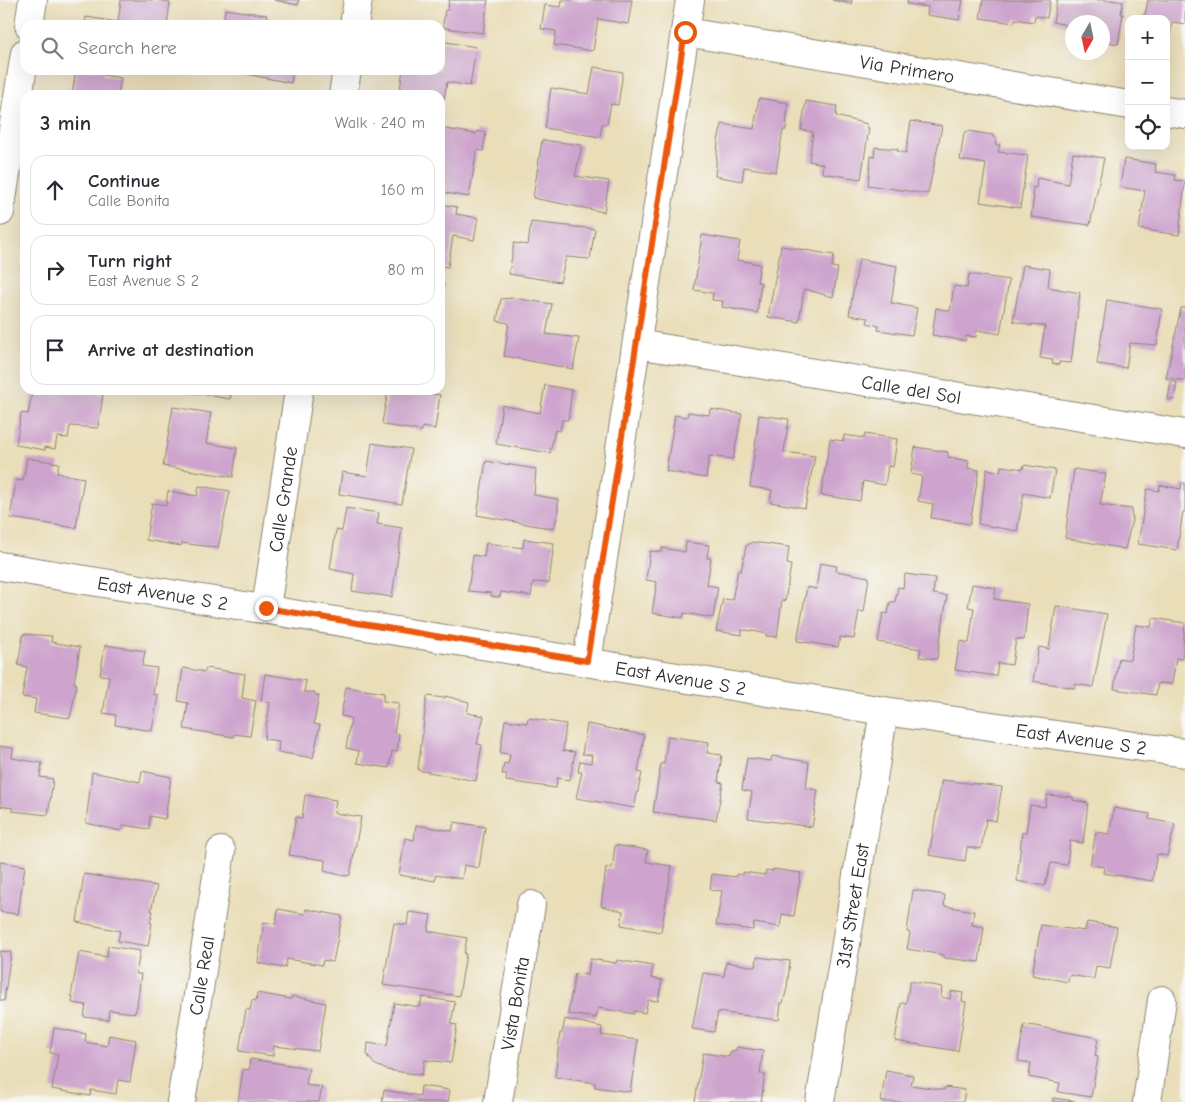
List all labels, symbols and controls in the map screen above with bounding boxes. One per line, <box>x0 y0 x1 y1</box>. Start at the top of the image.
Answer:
north arrow <box>1065 15 1110 60</box>
map controls <box>1125 15 1170 150</box>
button: + <box>1125 15 1170 60</box>
search box <box>20 20 445 75</box>
route start <box>674 21 697 44</box>
icon: search <box>38 34 66 62</box>
text: Search here <box>78 37 177 59</box>
street label: Via Primero <box>858 51 956 88</box>
button: − <box>1125 60 1170 105</box>
button: locate <box>1125 105 1170 150</box>
text: 3 min <box>40 111 91 135</box>
text: Walk · 240 m <box>335 114 425 132</box>
text: Continue <box>88 170 160 192</box>
icon: ahead <box>41 176 69 204</box>
text: 160 m <box>381 181 424 199</box>
text: Calle Bonita <box>88 192 170 210</box>
text: Turn right <box>88 250 172 272</box>
icon: right <box>41 256 69 284</box>
text: 80 m <box>387 261 424 279</box>
text: East Avenue S 2 <box>88 272 199 290</box>
icon: arrive <box>41 336 69 364</box>
text: Arrive at destination <box>88 339 254 361</box>
street label: Calle del Sol <box>860 371 963 409</box>
street label: Calle Grande <box>265 445 302 554</box>
street label: East Avenue S 2 <box>96 572 230 615</box>
route end <box>255 597 278 620</box>
street label: East Avenue S 2 <box>614 657 748 700</box>
street label: East Avenue S 2 <box>1014 719 1148 760</box>
street label: 31st Street East <box>832 842 874 969</box>
street label: Calle Real <box>185 934 219 1017</box>
street label: Vista Bonita <box>497 955 534 1052</box>

